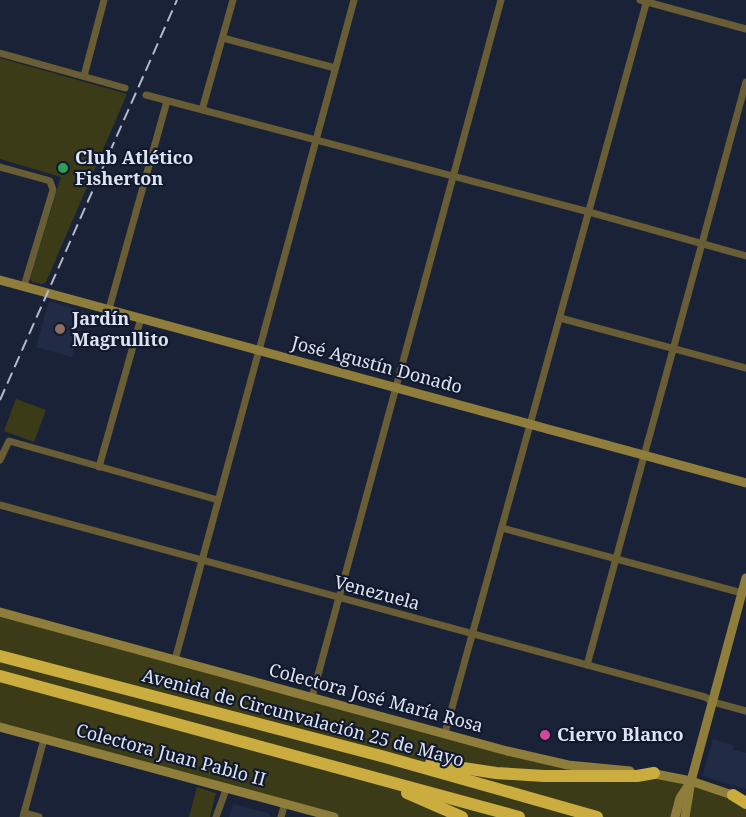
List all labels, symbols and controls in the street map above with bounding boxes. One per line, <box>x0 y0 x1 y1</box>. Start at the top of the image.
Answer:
place label: Club Atlético Fisherton <box>75 145 193 190</box>
marker: Club Atlético Fisherton <box>56 161 70 175</box>
place label: Jardín Magrullito <box>71 306 169 351</box>
marker: Jardín Magrullito <box>53 322 67 336</box>
street label: José Agustín Donado <box>288 329 465 398</box>
street label: Venezuela <box>332 569 423 615</box>
street label: Colectora José María Rosa <box>266 657 486 737</box>
street label: Avenida de Circunvalación 25 de Mayo <box>140 662 467 772</box>
street label: Colectora Juan Pablo II <box>74 717 269 791</box>
place label: Ciervo Blanco <box>557 722 684 746</box>
marker: Ciervo Blanco <box>538 728 552 742</box>

